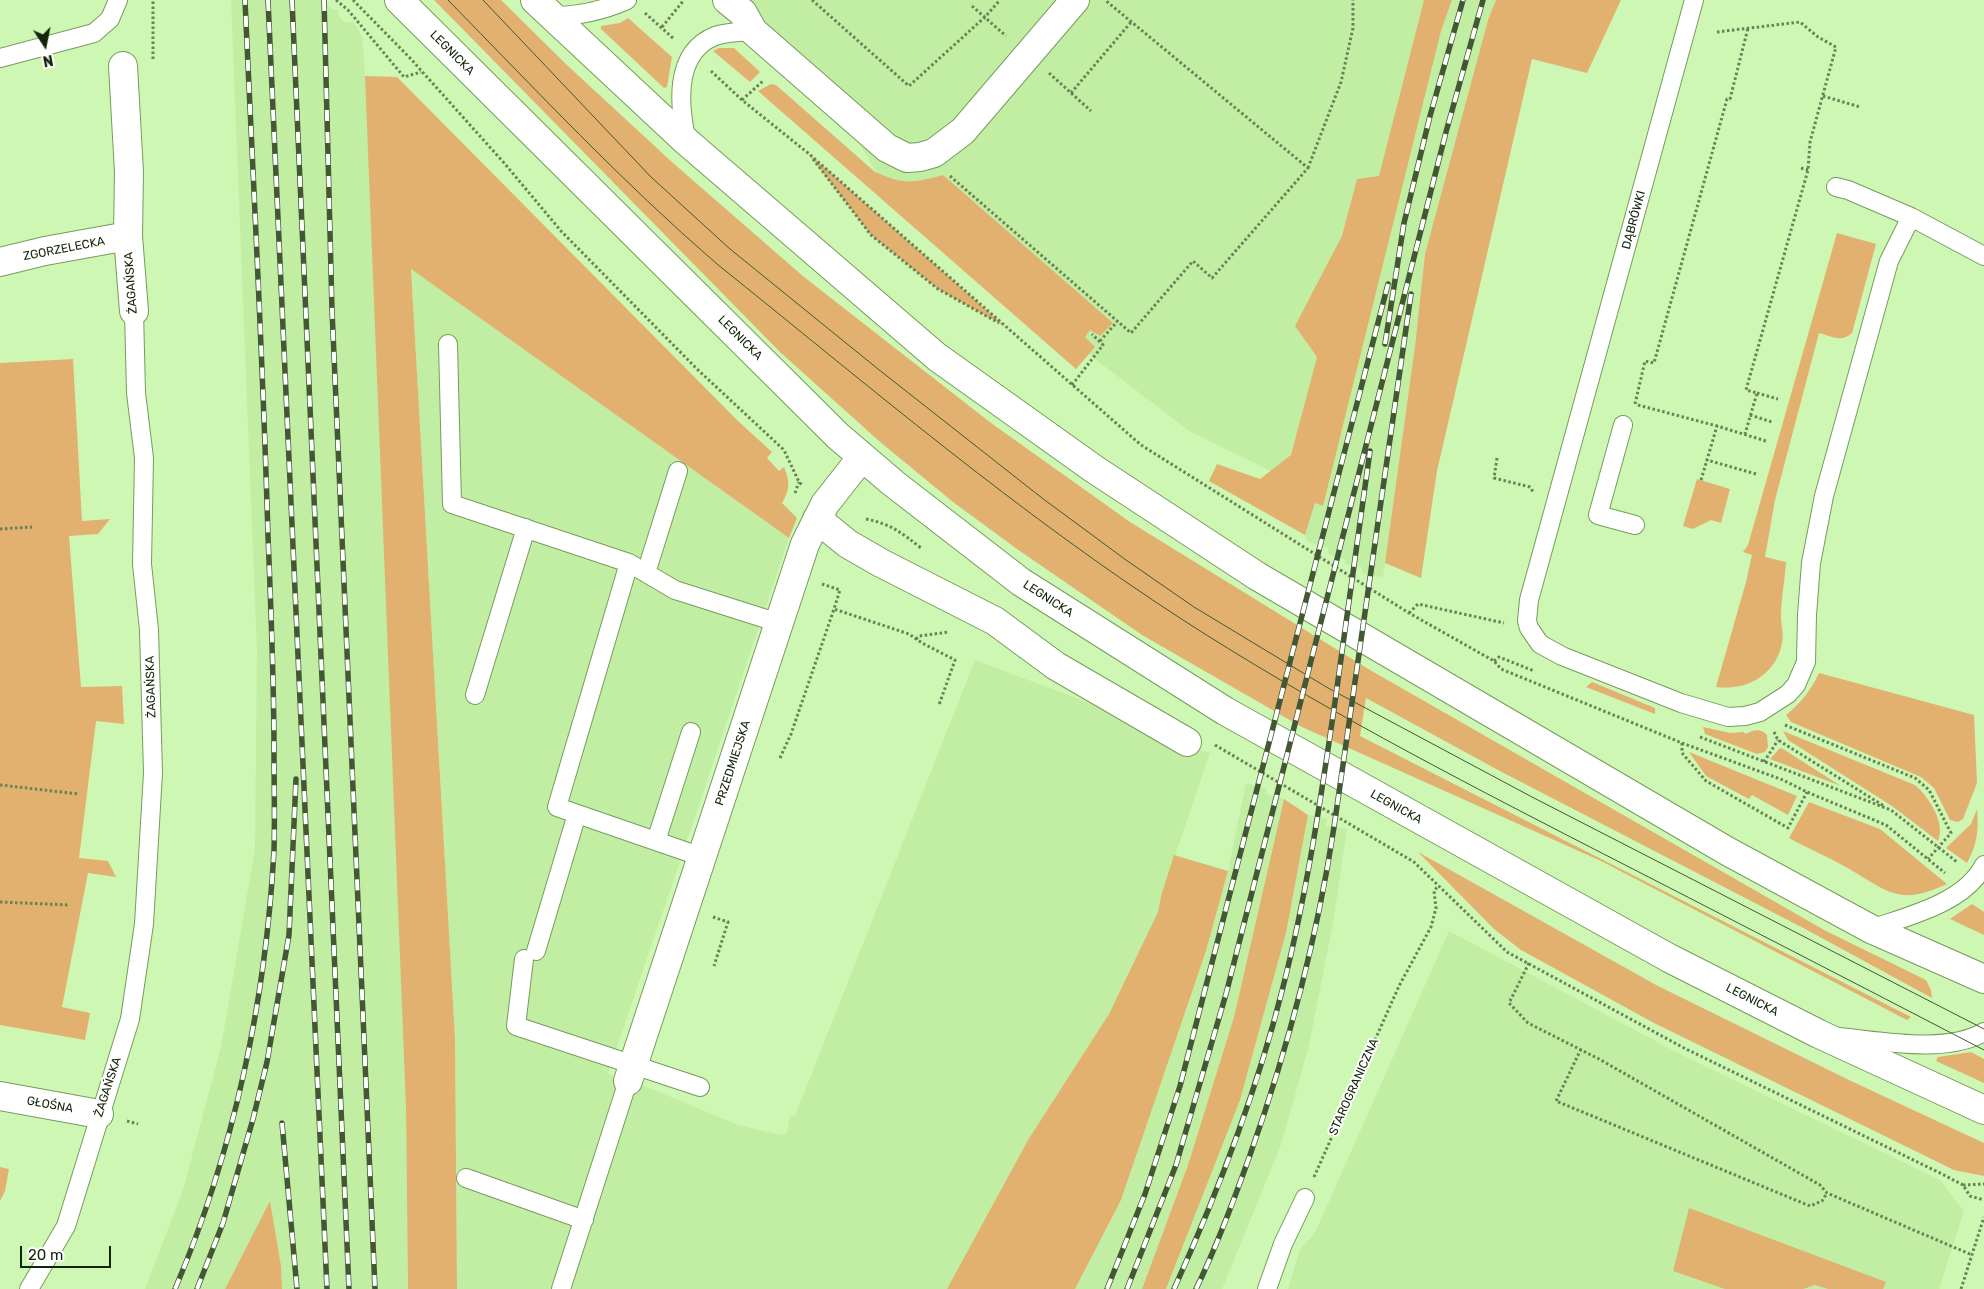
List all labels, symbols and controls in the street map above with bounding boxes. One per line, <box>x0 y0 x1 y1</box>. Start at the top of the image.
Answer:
north arrow <box>20 20 70 70</box>
street label: LEGNICKA <box>427 28 477 78</box>
text: N <box>41 51 55 70</box>
street label: DĄBRÓWKI <box>1619 189 1649 251</box>
street label: ZGORZELECKA <box>22 234 106 264</box>
street label: ŻAGAŃSKA <box>122 251 140 315</box>
street label: LEGNICKA <box>715 313 765 363</box>
street label: LEGNICKA <box>1020 577 1076 621</box>
street label: ŻAGAŃSKA <box>143 656 159 718</box>
street label: PRZEDMIEJSKA <box>712 719 754 807</box>
street label: LEGNICKA <box>1368 787 1424 827</box>
street label: LEGNICKA <box>1723 981 1781 1019</box>
street label: STAROGRANICZNA <box>1326 1036 1382 1138</box>
street label: ŻAGAŃSKA <box>92 1055 124 1119</box>
street label: GŁOŚNA <box>26 1094 74 1116</box>
scale bar <box>22 1236 114 1268</box>
text: 20 m <box>28 1246 63 1264</box>

